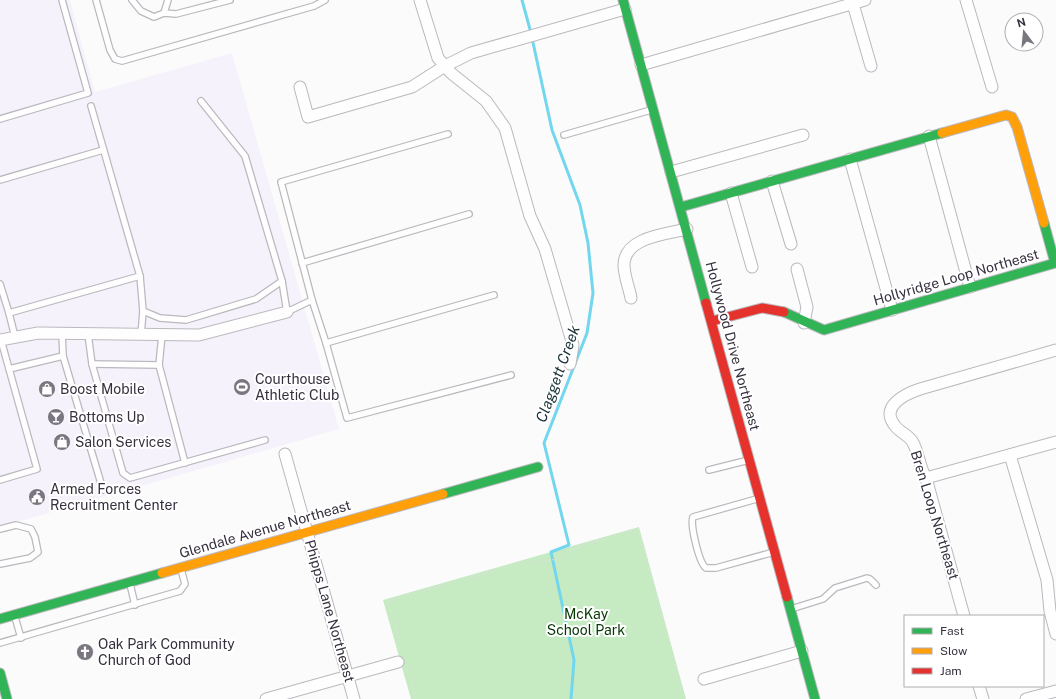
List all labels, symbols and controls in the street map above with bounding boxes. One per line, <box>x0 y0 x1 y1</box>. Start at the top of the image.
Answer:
north arrow <box>1004 12 1044 52</box>
text: N <box>1015 15 1027 29</box>
street label: Hollyridge Loop Northeast <box>871 246 1041 308</box>
street label: Hollywood Drive Northeast <box>703 260 763 432</box>
water label: Claggett Creek <box>532 322 583 425</box>
place label: Courthouse Athletic Club <box>255 371 339 403</box>
sports icon: Courthouse Athletic Club <box>232 377 252 397</box>
shop icon: Boost Mobile <box>37 379 57 399</box>
place label: Boost Mobile <box>60 381 145 397</box>
bar icon: Bottoms Up <box>46 407 66 427</box>
place label: Bottoms Up <box>69 409 145 425</box>
shop icon: Salon Services <box>52 432 72 452</box>
place label: Salon Services <box>75 434 171 450</box>
street label: Bren Loop Northeast <box>908 448 962 582</box>
place label: Armed Forces Recruitment Center <box>50 481 178 513</box>
public building icon: Armed Forces Recruitment Center <box>27 487 47 507</box>
street label: Glendale Avenue Northeast <box>177 497 353 561</box>
street label: Phipps Lane Northeast <box>302 538 358 684</box>
park label: McKay School Park <box>547 606 625 638</box>
legend <box>904 615 1044 687</box>
text: Fast <box>940 624 965 638</box>
place label: Oak Park Community Church of God <box>98 636 235 668</box>
church icon: Oak Park Community Church of God <box>75 642 95 662</box>
text: Slow <box>940 644 968 658</box>
text: Jam <box>940 664 962 678</box>

